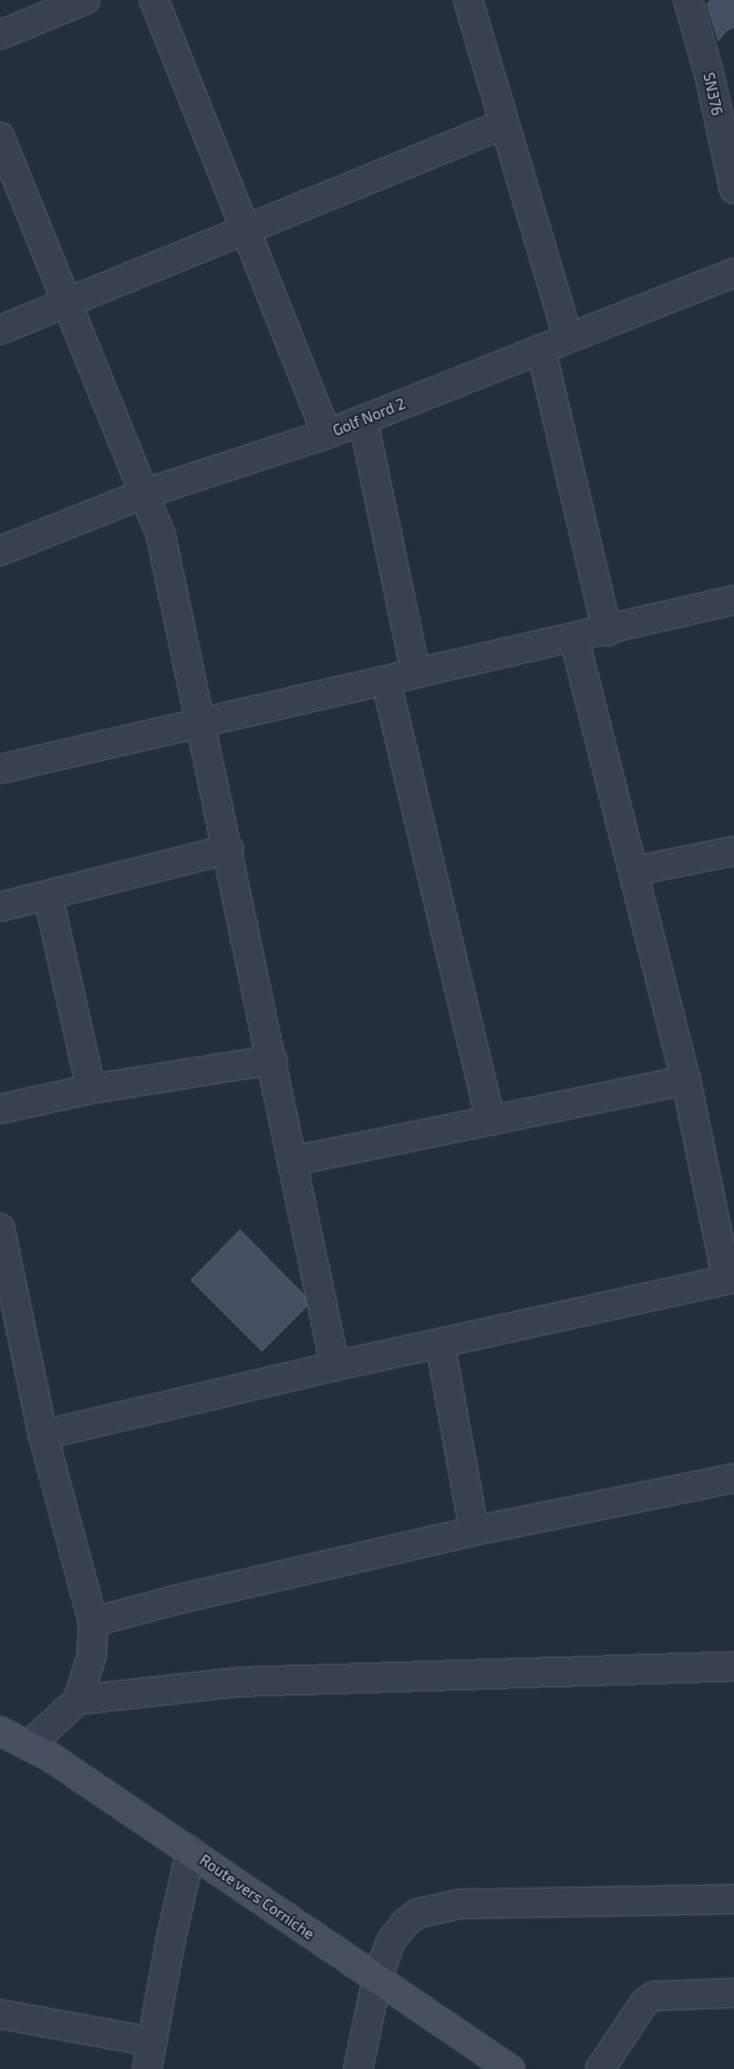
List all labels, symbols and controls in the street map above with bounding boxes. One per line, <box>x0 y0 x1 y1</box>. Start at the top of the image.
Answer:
street label: SN376 <box>700 71 726 117</box>
street label: Golf Nord 2 <box>330 394 408 440</box>
street label: Route vers Corniche <box>196 1851 318 1943</box>

